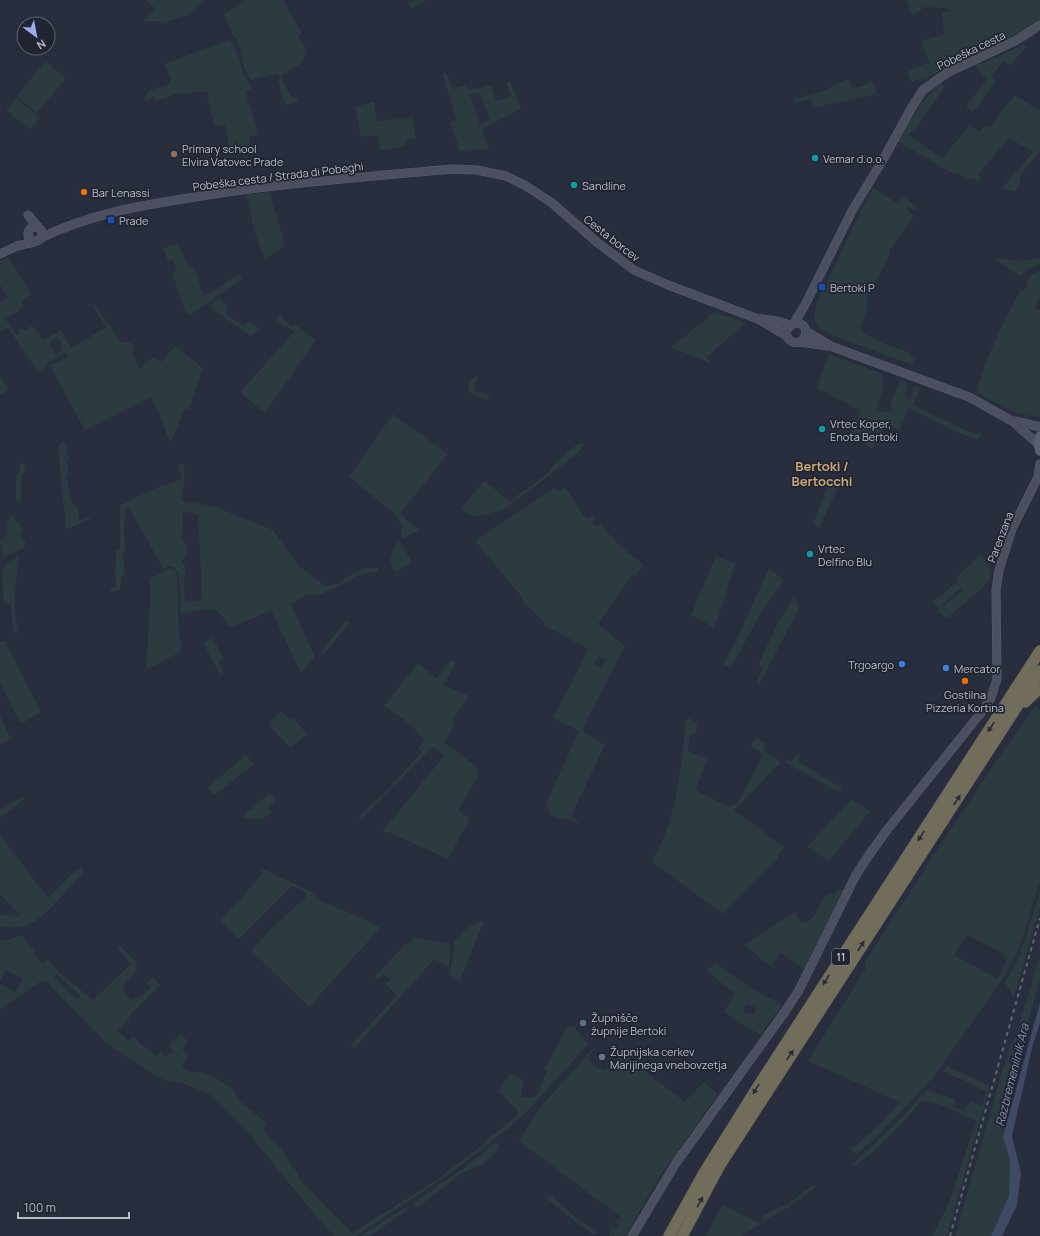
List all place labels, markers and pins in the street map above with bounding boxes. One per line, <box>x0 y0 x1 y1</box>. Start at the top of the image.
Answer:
place label: Primary school Elvira Vatovec Prade <box>182 141 284 169</box>
marker: Primary school Elvira Vatovec Prade <box>169 149 179 159</box>
place label: Vemar d.o.o. <box>823 151 884 166</box>
marker: Vemar d.o.o. <box>810 153 820 163</box>
place label: Sandline <box>582 178 627 193</box>
marker: Sandline <box>569 180 579 190</box>
place label: Bar Lenassi <box>92 185 150 200</box>
marker: Bar Lenassi <box>79 187 89 197</box>
place label: Prade <box>119 213 149 228</box>
marker: Prade <box>106 215 116 225</box>
place label: Bertoki P <box>830 280 875 295</box>
marker: Bertoki P <box>817 282 827 292</box>
place label: Vrtec Koper, Enota Bertoki <box>830 416 898 444</box>
marker: Vrtec Koper, Enota Bertoki <box>817 424 827 434</box>
place label: Vrtec Delfino Blu <box>818 541 872 569</box>
marker: Vrtec Delfino Blu <box>805 549 815 559</box>
place label: Trgoargo <box>848 657 894 672</box>
marker: Trgoargo <box>897 659 907 669</box>
place label: Mercator <box>954 661 1000 676</box>
marker: Mercator <box>941 663 951 673</box>
marker: Gostilna Pizzeria Kortina <box>960 676 970 686</box>
place label: Gostilna Pizzeria Kortina <box>926 687 1004 715</box>
place label: Župnišče župnije Bertoki <box>591 1010 666 1038</box>
marker: Župnišče župnije Bertoki <box>578 1018 588 1028</box>
place label: Župnijska cerkev Marijinega vnebovzetja <box>610 1044 727 1072</box>
marker: Župnijska cerkev Marijinega vnebovzetja <box>597 1052 607 1062</box>

